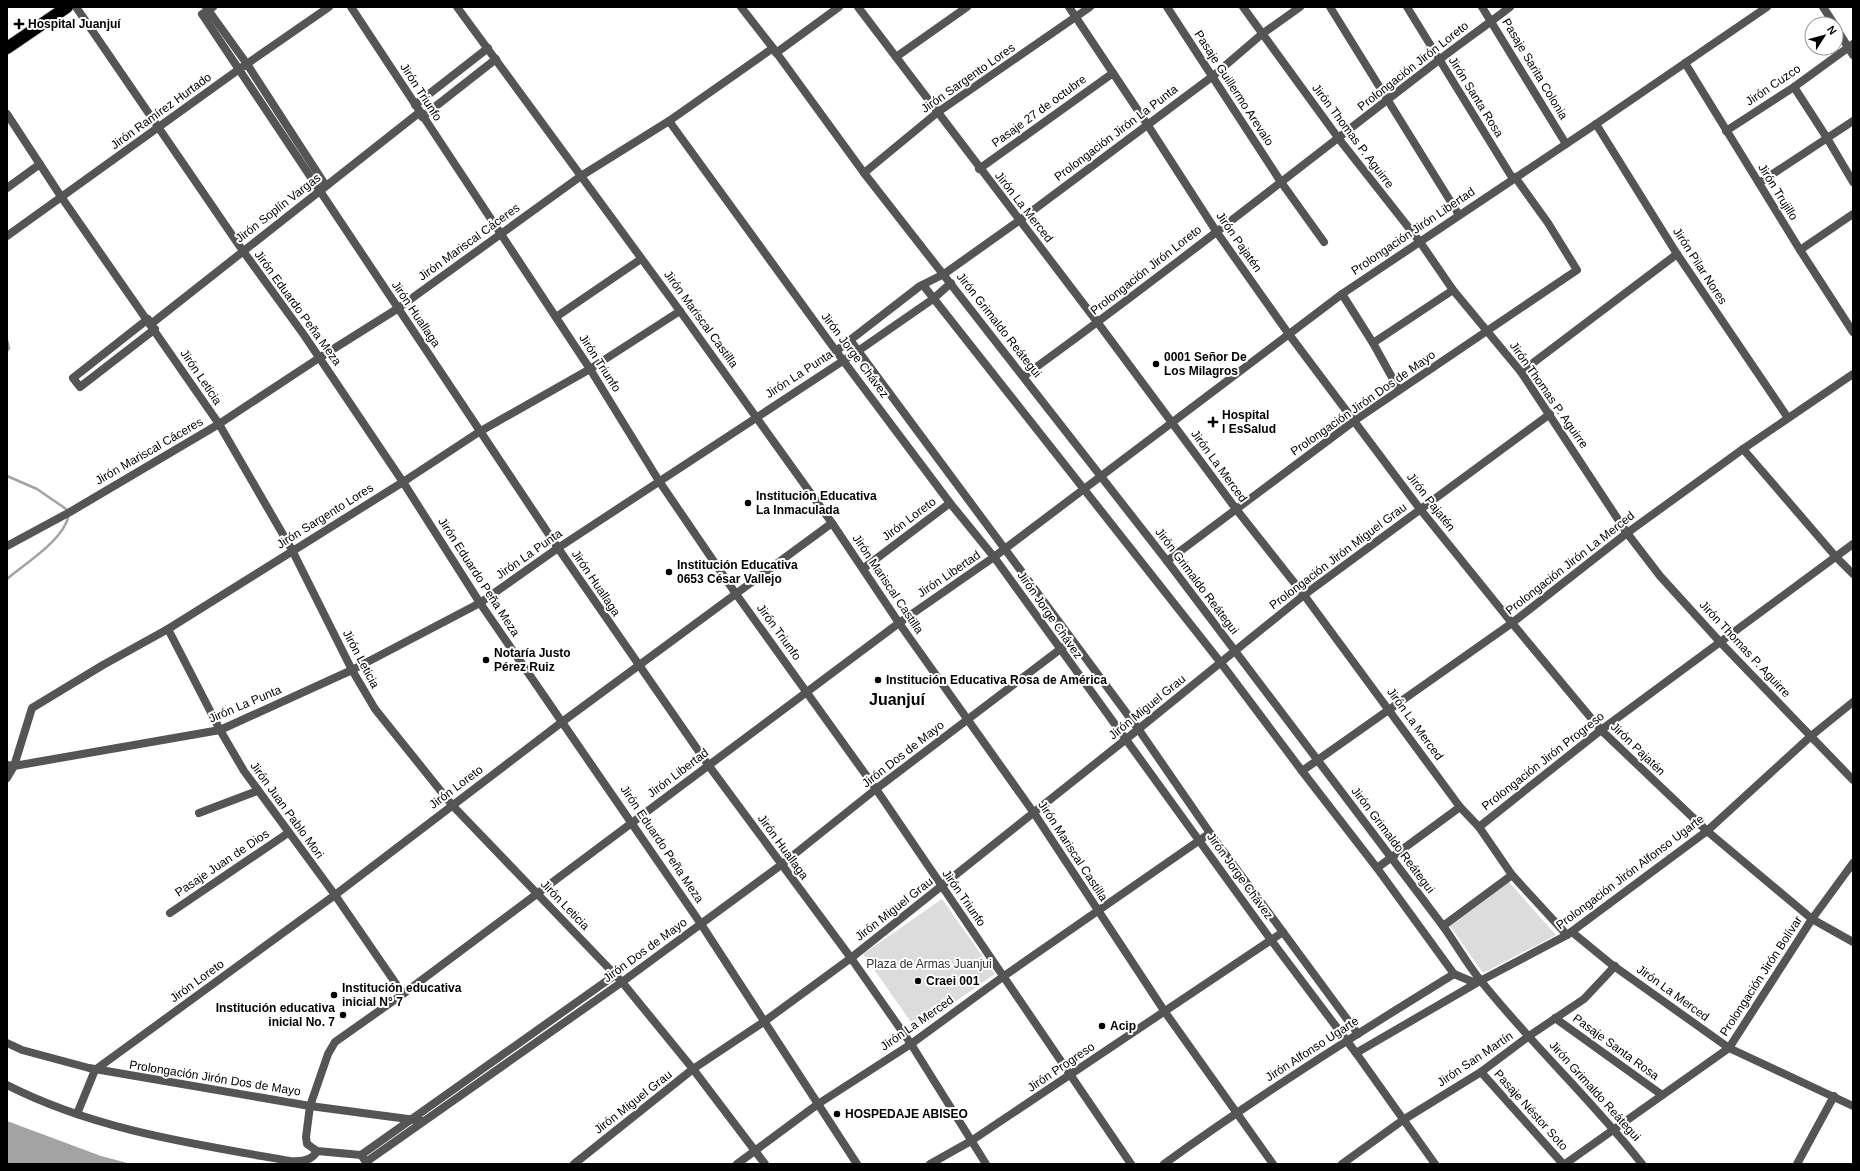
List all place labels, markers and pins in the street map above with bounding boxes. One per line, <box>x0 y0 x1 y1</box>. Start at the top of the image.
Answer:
place label: Hospital Juanjuí <box>28 17 121 31</box>
marker: Hospital Juanjuí <box>13 18 25 30</box>
place label: 0001 Señor De Los Milagros <box>1164 350 1247 378</box>
marker: 0001 Señor De Los Milagros <box>1151 359 1161 369</box>
place label: Hospital I EsSalud <box>1222 408 1276 436</box>
marker: Hospital I EsSalud <box>1207 416 1219 428</box>
place label: Institución Educativa La Inmaculada <box>756 489 877 517</box>
marker: Institución Educativa La Inmaculada <box>743 498 753 508</box>
place label: Institución Educativa 0653 César Vallejo <box>677 558 798 586</box>
marker: Institución Educativa 0653 César Vallejo <box>664 567 674 577</box>
place label: Notaría Justo Pérez Ruiz <box>494 646 571 674</box>
marker: Notaría Justo Pérez Ruiz <box>481 655 491 665</box>
place label: Institución Educativa Rosa de América <box>886 673 1107 687</box>
marker: Institución Educativa Rosa de América <box>873 675 883 685</box>
place label: Craei 001 <box>926 974 980 988</box>
marker: Craei 001 <box>913 976 923 986</box>
place label: Institución educativa inicial N° 7 <box>342 981 462 1009</box>
marker: Institución educativa inicial N° 7 <box>329 990 339 1000</box>
place label: Institución educativa inicial No. 7 <box>216 1001 335 1029</box>
marker: Institución educativa inicial No. 7 <box>338 1010 348 1020</box>
place label: Acip <box>1110 1019 1136 1033</box>
marker: Acip <box>1097 1021 1107 1031</box>
place label: HOSPEDAJE ABISEO <box>845 1107 968 1121</box>
marker: HOSPEDAJE ABISEO <box>832 1109 842 1119</box>

